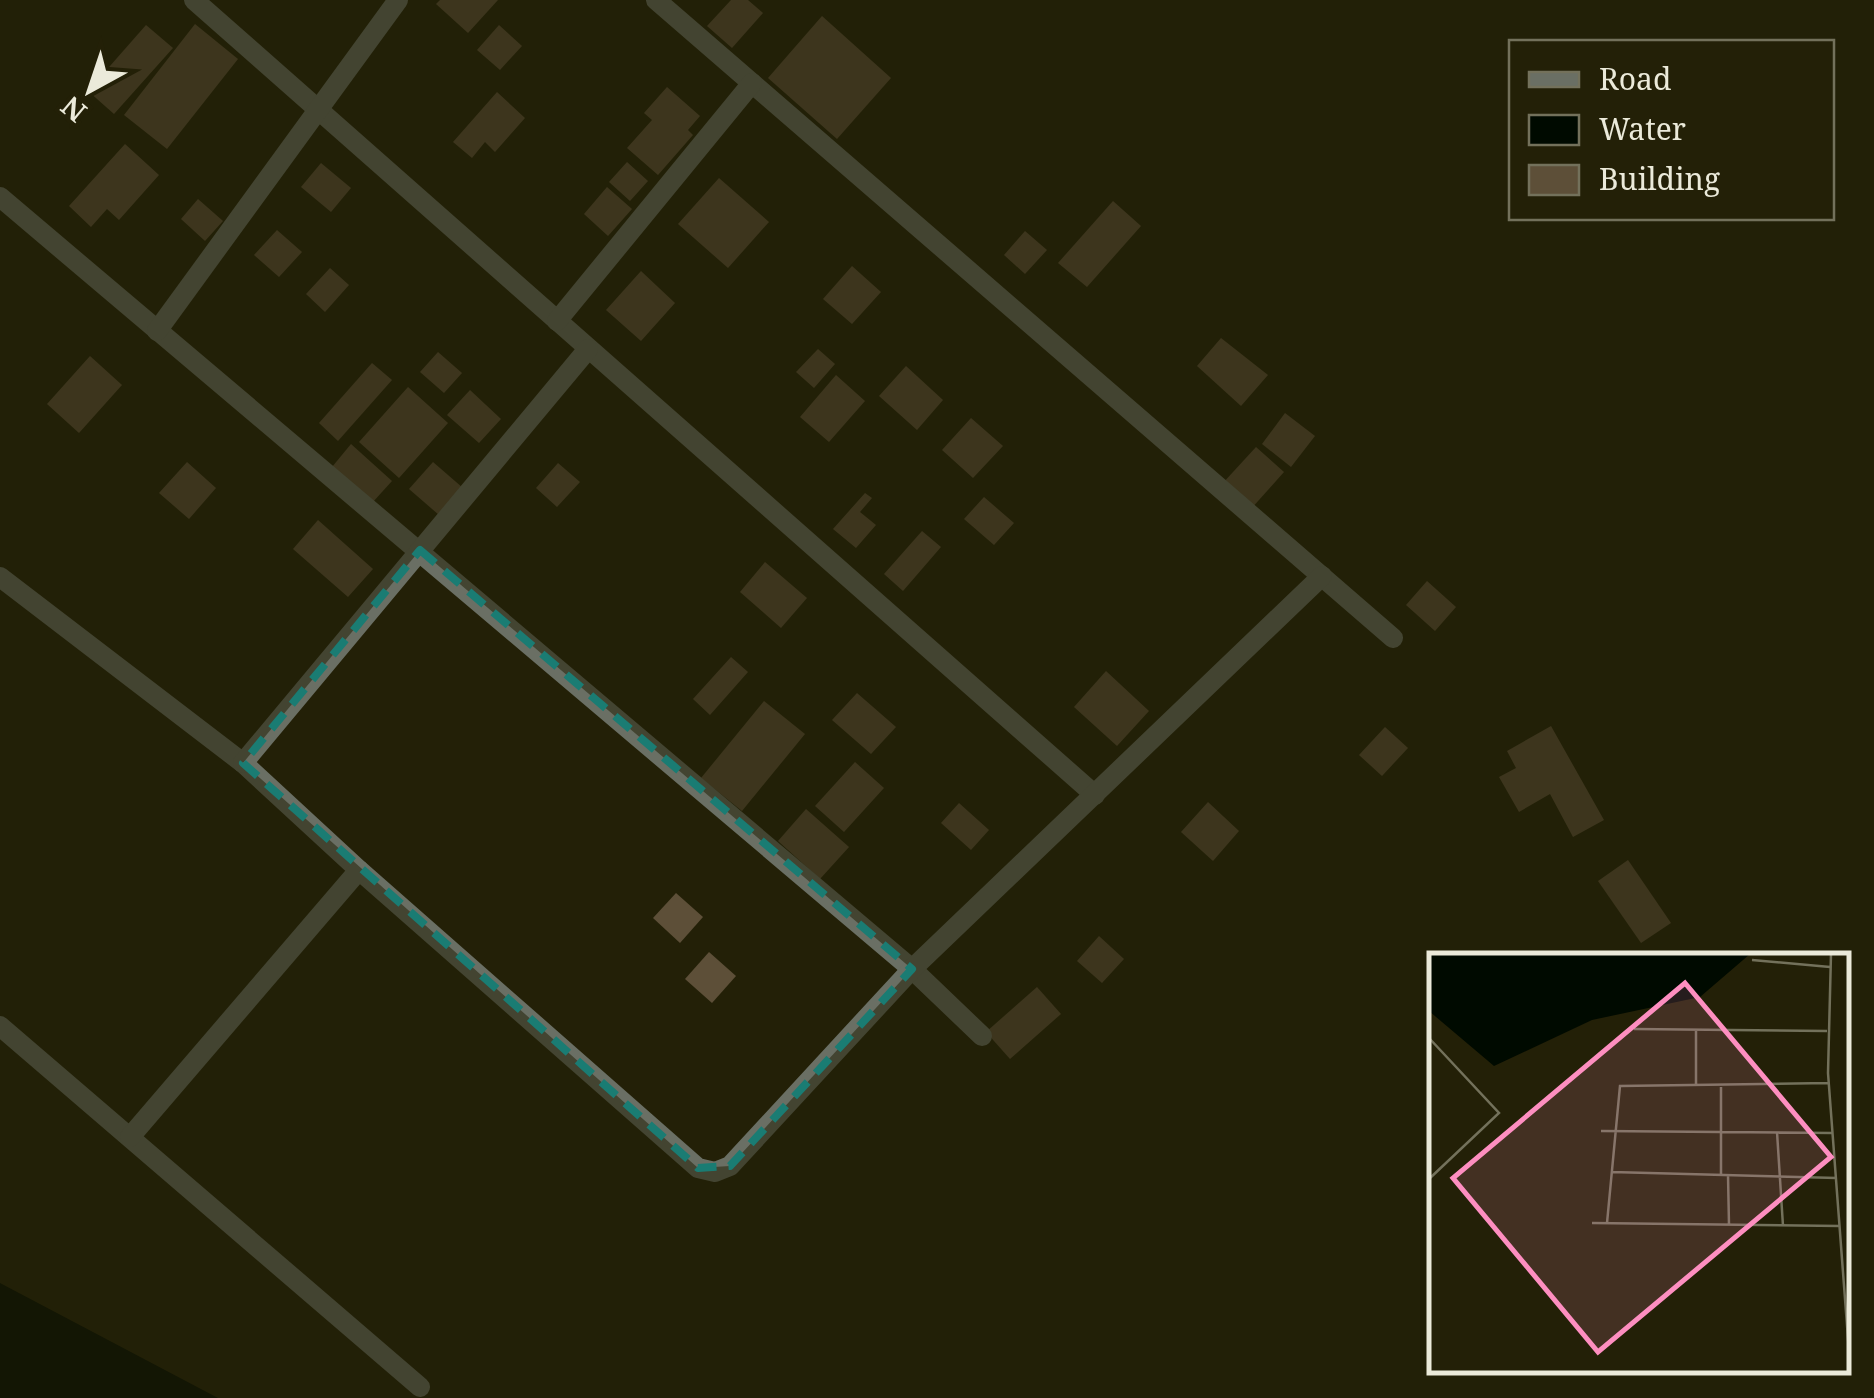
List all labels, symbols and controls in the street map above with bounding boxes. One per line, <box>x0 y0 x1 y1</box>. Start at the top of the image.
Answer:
north arrow <box>40 40 140 140</box>
legend <box>1509 40 1834 220</box>
text: Road <box>1599 58 1671 99</box>
text: N <box>53 88 94 132</box>
text: Water <box>1599 108 1686 149</box>
text: Building <box>1599 158 1720 199</box>
inset map <box>1429 953 1849 1373</box>

